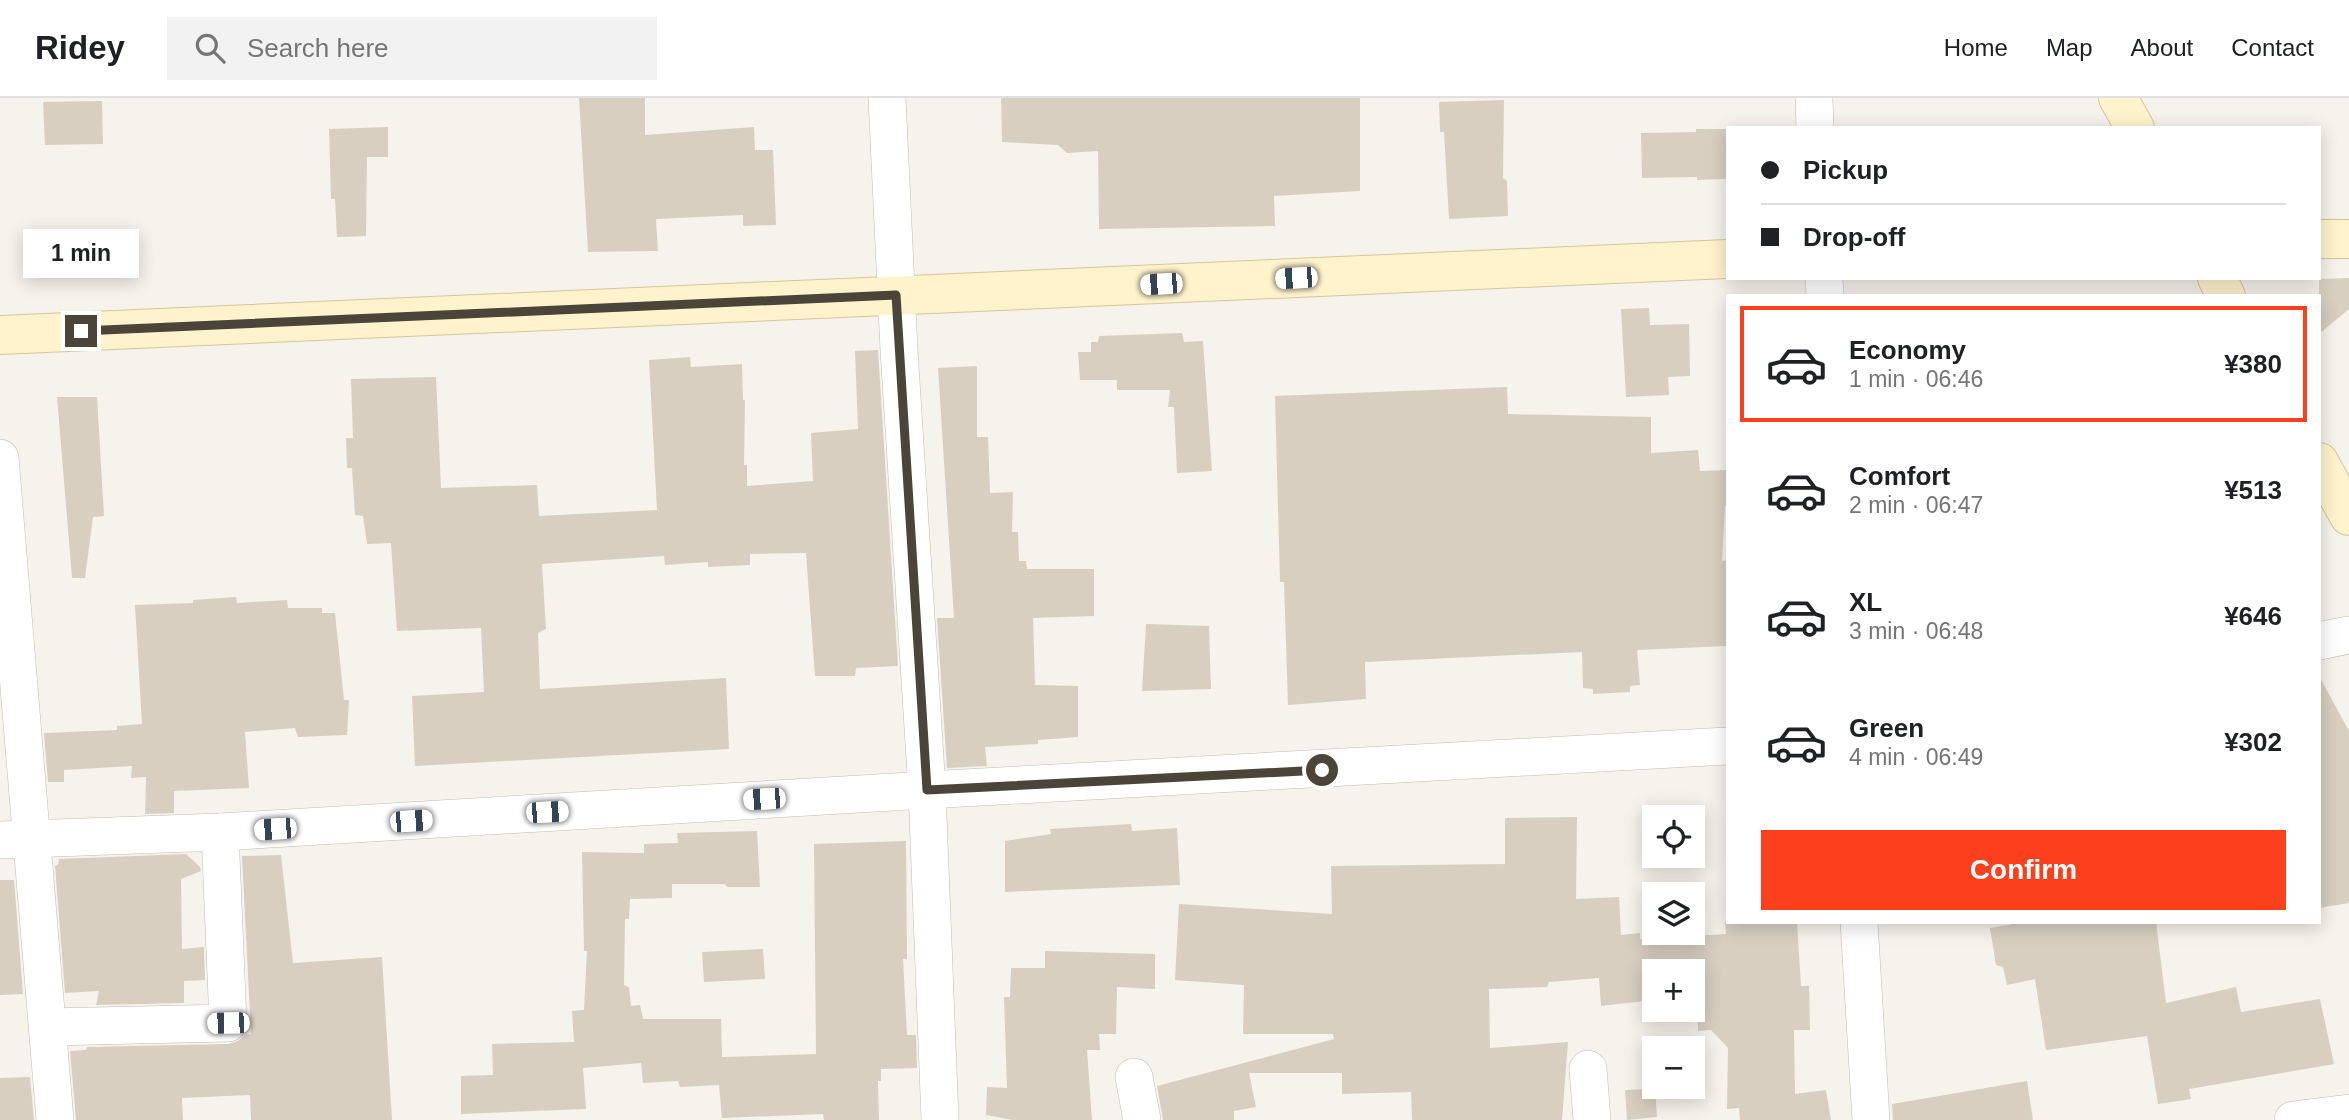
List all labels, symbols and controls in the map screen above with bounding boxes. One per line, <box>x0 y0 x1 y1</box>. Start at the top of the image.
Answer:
search box <box>167 17 657 80</box>
text: Ridey <box>35 29 125 66</box>
icon: search <box>191 29 229 67</box>
text: Search here <box>247 33 389 63</box>
text: Home <box>1944 34 2008 61</box>
text: Map <box>2046 34 2093 61</box>
text: About <box>2131 34 2193 61</box>
text: Contact <box>2231 34 2314 61</box>
text: Pickup <box>1803 155 1888 185</box>
text: Drop-off <box>1803 222 1906 252</box>
callout: 1 min <box>23 230 139 278</box>
text: 1 min <box>51 240 111 266</box>
car <box>1275 266 1318 290</box>
car <box>1140 272 1183 296</box>
route end <box>65 315 97 347</box>
icon: car <box>1765 333 1828 396</box>
text: Economy <box>1849 335 1966 365</box>
text: ¥380 <box>2224 349 2282 379</box>
text: 1 min · 06:46 <box>1849 366 1983 392</box>
icon: car <box>1765 459 1828 522</box>
text: Comfort <box>1849 461 1950 491</box>
text: ¥513 <box>2224 475 2282 505</box>
text: 2 min · 06:47 <box>1849 492 1983 518</box>
icon: car <box>1765 585 1828 648</box>
text: XL <box>1849 587 1882 617</box>
text: ¥646 <box>2224 601 2282 631</box>
text: 3 min · 06:48 <box>1849 618 1983 644</box>
icon: car <box>1765 711 1828 774</box>
text: Green <box>1849 713 1924 743</box>
text: ¥302 <box>2224 727 2282 757</box>
text: 4 min · 06:49 <box>1849 744 1983 770</box>
route start <box>1306 754 1338 786</box>
car <box>743 787 786 811</box>
car <box>526 800 569 824</box>
map controls <box>1642 805 1705 1099</box>
button: locate <box>1642 805 1705 868</box>
car <box>390 809 433 833</box>
car <box>254 817 297 841</box>
button: Confirm <box>1761 830 2286 910</box>
button: layers <box>1642 882 1705 945</box>
button: + <box>1642 959 1705 1022</box>
car <box>207 1012 250 1034</box>
button: − <box>1642 1036 1705 1099</box>

